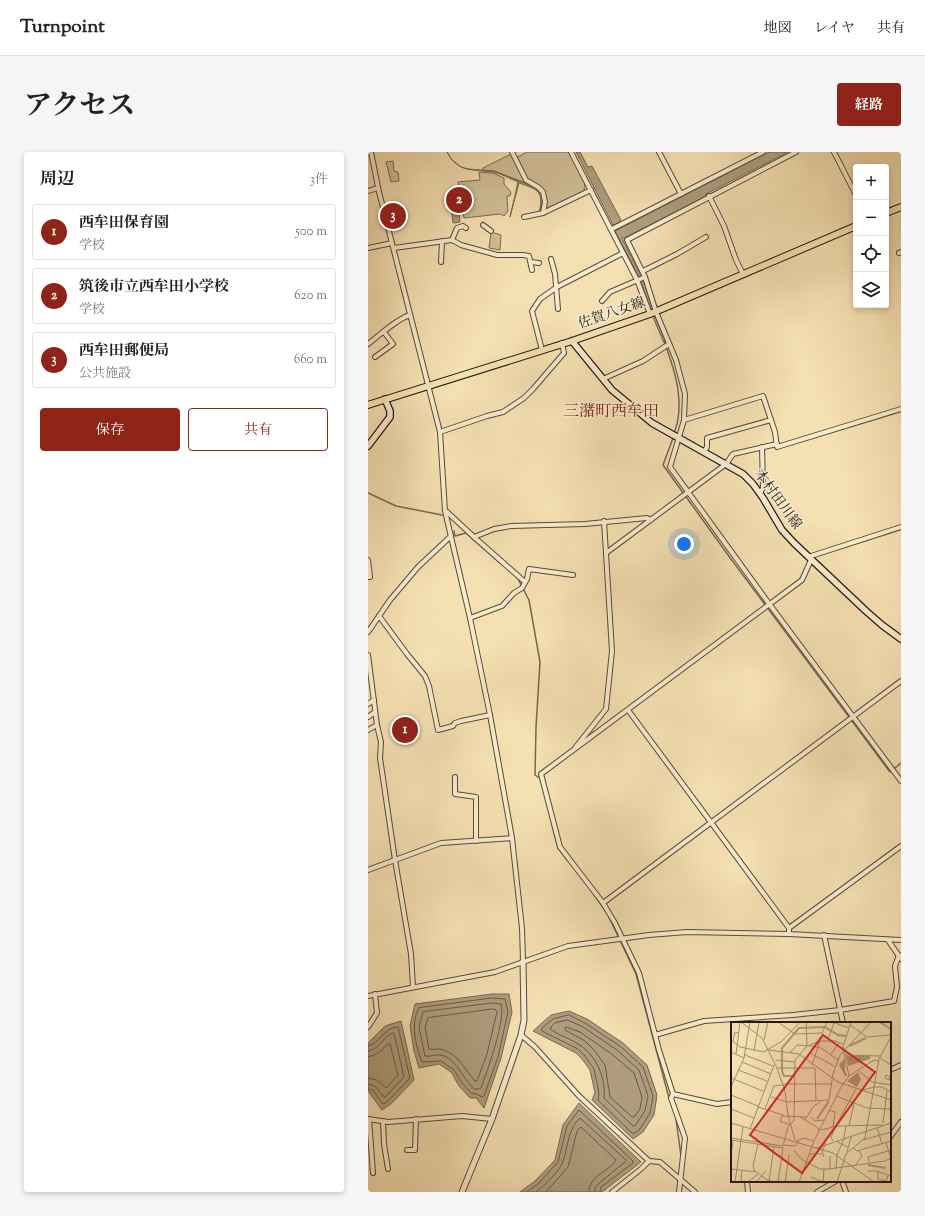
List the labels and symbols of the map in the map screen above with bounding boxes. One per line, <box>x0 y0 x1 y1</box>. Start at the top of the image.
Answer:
pin: 2 <box>446 185 472 215</box>
pin: 3 <box>380 201 406 231</box>
street label: 佐賀八女線 <box>576 293 648 335</box>
district label: 三潴町西牟田 <box>563 401 659 424</box>
street label: 本村田川線 <box>748 466 806 534</box>
your location <box>674 534 694 554</box>
pin: 1 <box>392 715 418 745</box>
inset map <box>731 1022 891 1182</box>

